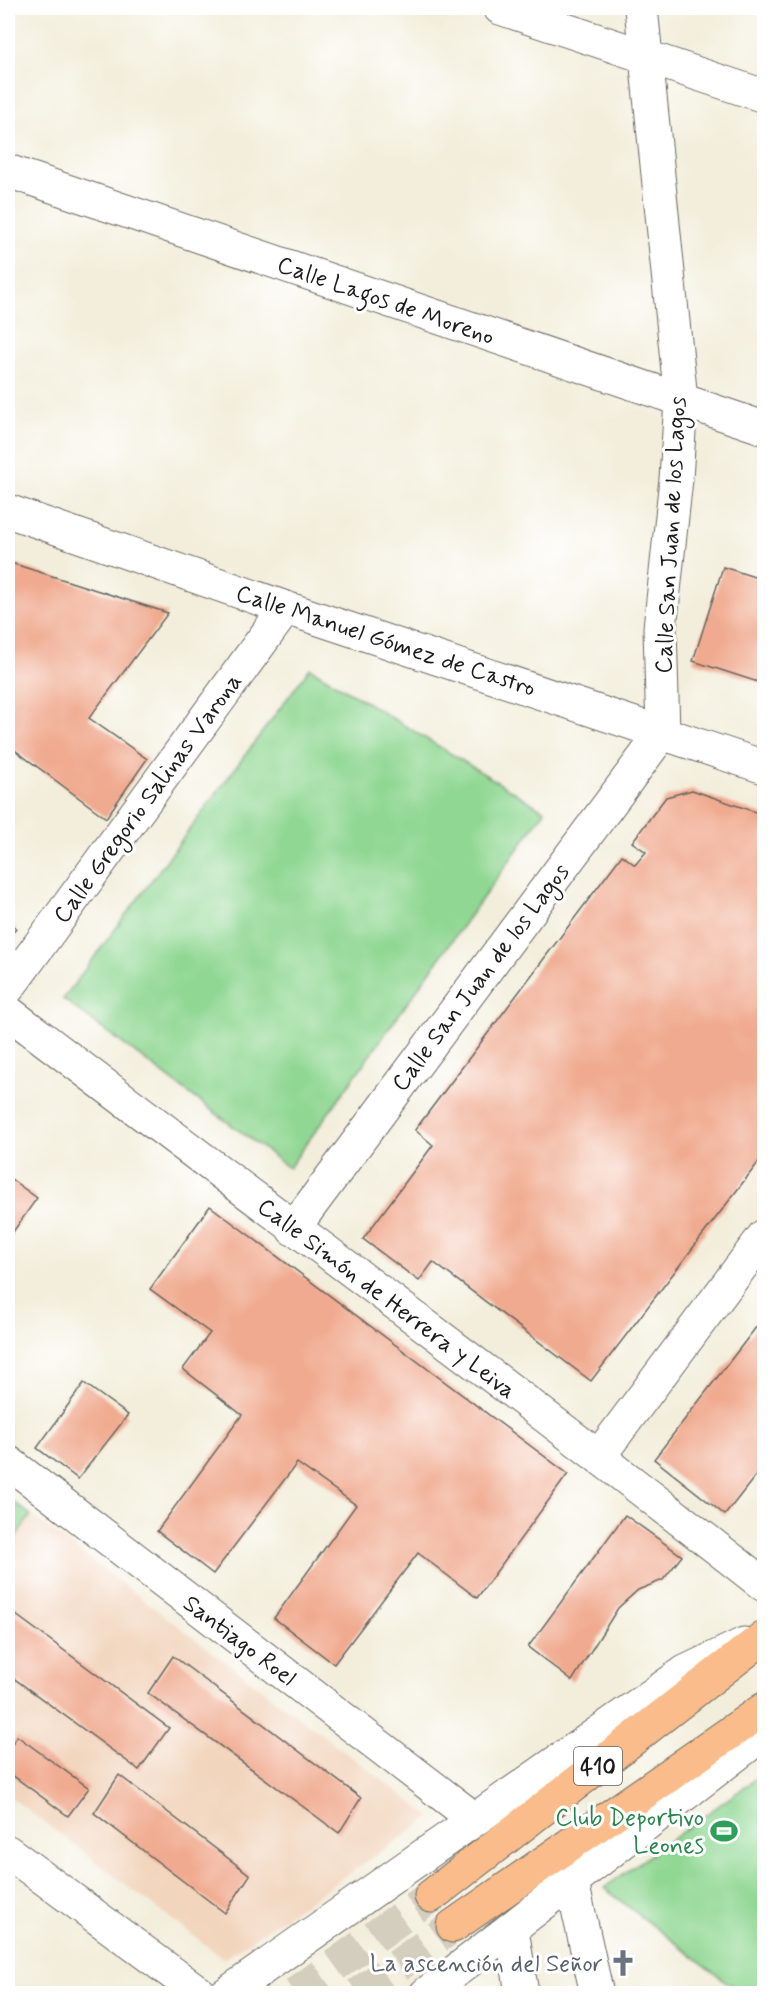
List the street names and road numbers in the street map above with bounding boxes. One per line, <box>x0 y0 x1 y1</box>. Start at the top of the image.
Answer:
street label: Calle Lagos de Moreno <box>272 250 498 356</box>
street label: Calle San Juan de los Lagos <box>649 395 696 675</box>
street label: Calle Manuel Gómez de Castro <box>232 578 539 705</box>
street label: Calle Gregorio Salinas Varona <box>47 668 251 931</box>
street label: Calle San Juan de los Lagos <box>385 857 579 1099</box>
street label: Calle Simón de Herrera y Leiva <box>251 1192 522 1407</box>
street label: Santiago Roel <box>176 1589 302 1694</box>
road number: 410 <box>574 1747 622 1785</box>

